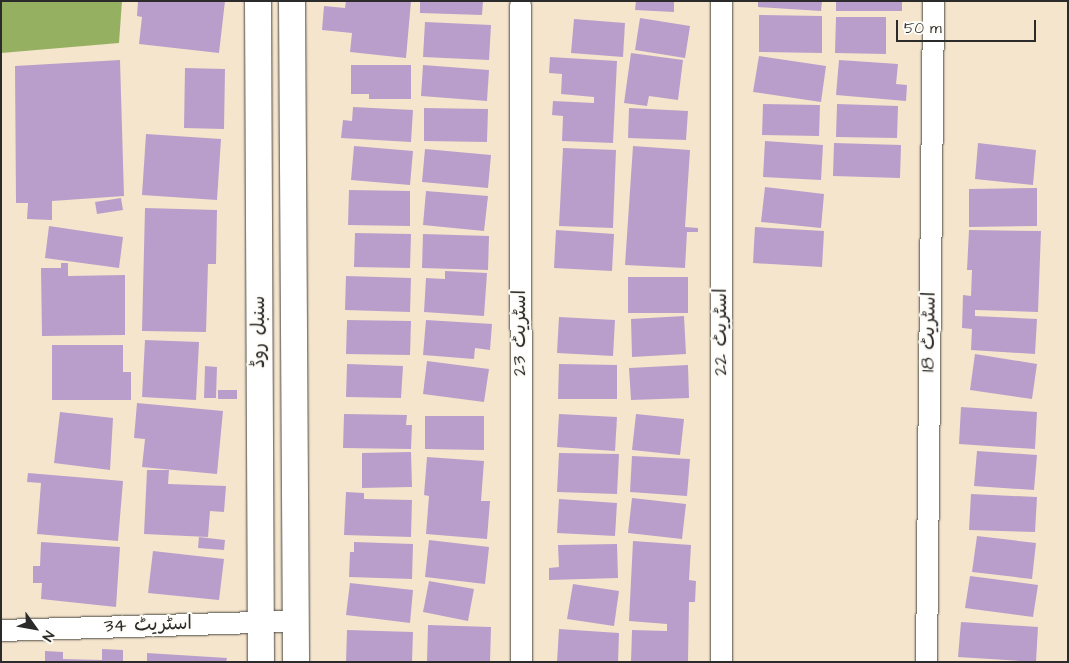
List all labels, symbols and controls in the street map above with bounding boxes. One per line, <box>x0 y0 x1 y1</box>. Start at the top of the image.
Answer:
scale bar <box>899 10 1039 42</box>
text: 50 m <box>904 18 942 39</box>
street label: اسٹریٹ 22 <box>710 288 732 376</box>
street label: اسٹریٹ 23 <box>509 290 531 376</box>
street label: اسٹریٹ 18 <box>917 292 941 372</box>
street label: سنبل روڈ <box>248 296 270 368</box>
north arrow <box>10 603 60 653</box>
street label: اسٹریٹ 34 <box>104 612 192 638</box>
text: N <box>37 627 59 645</box>

